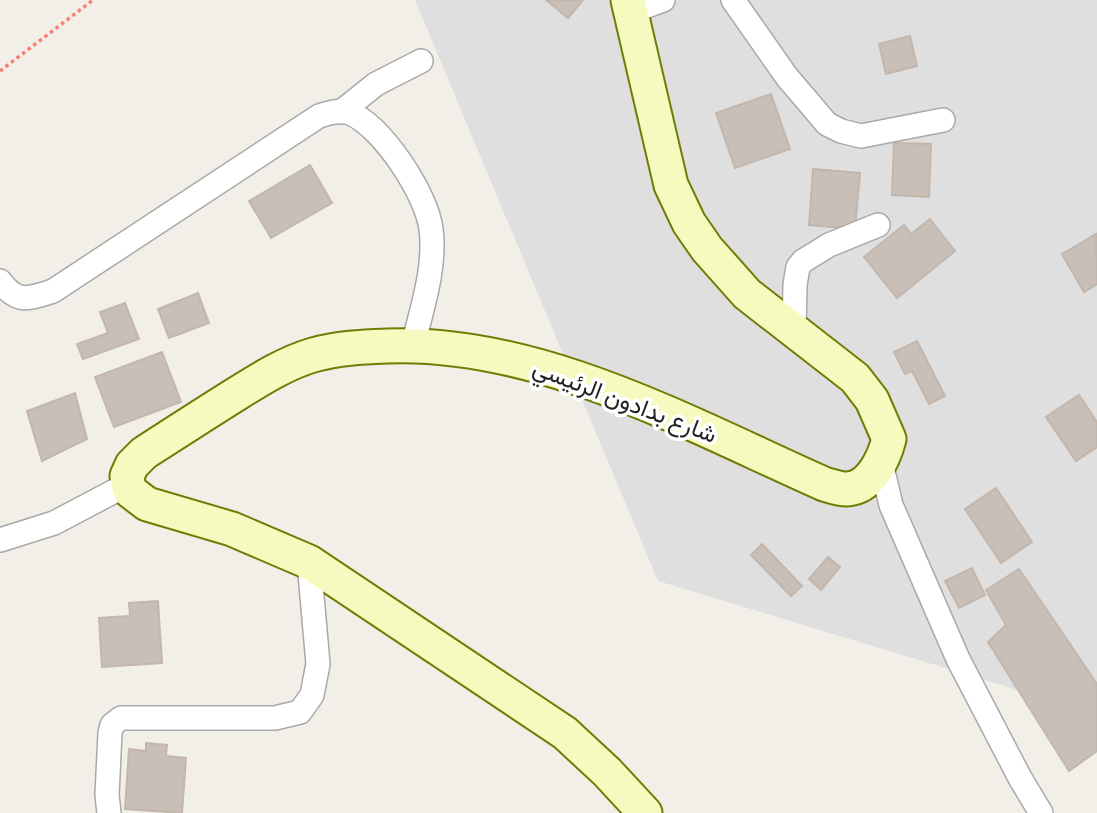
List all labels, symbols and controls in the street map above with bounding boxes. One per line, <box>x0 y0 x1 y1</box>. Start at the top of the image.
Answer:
street label: شارع بدادون الرئيسي <box>527 352 721 454</box>

